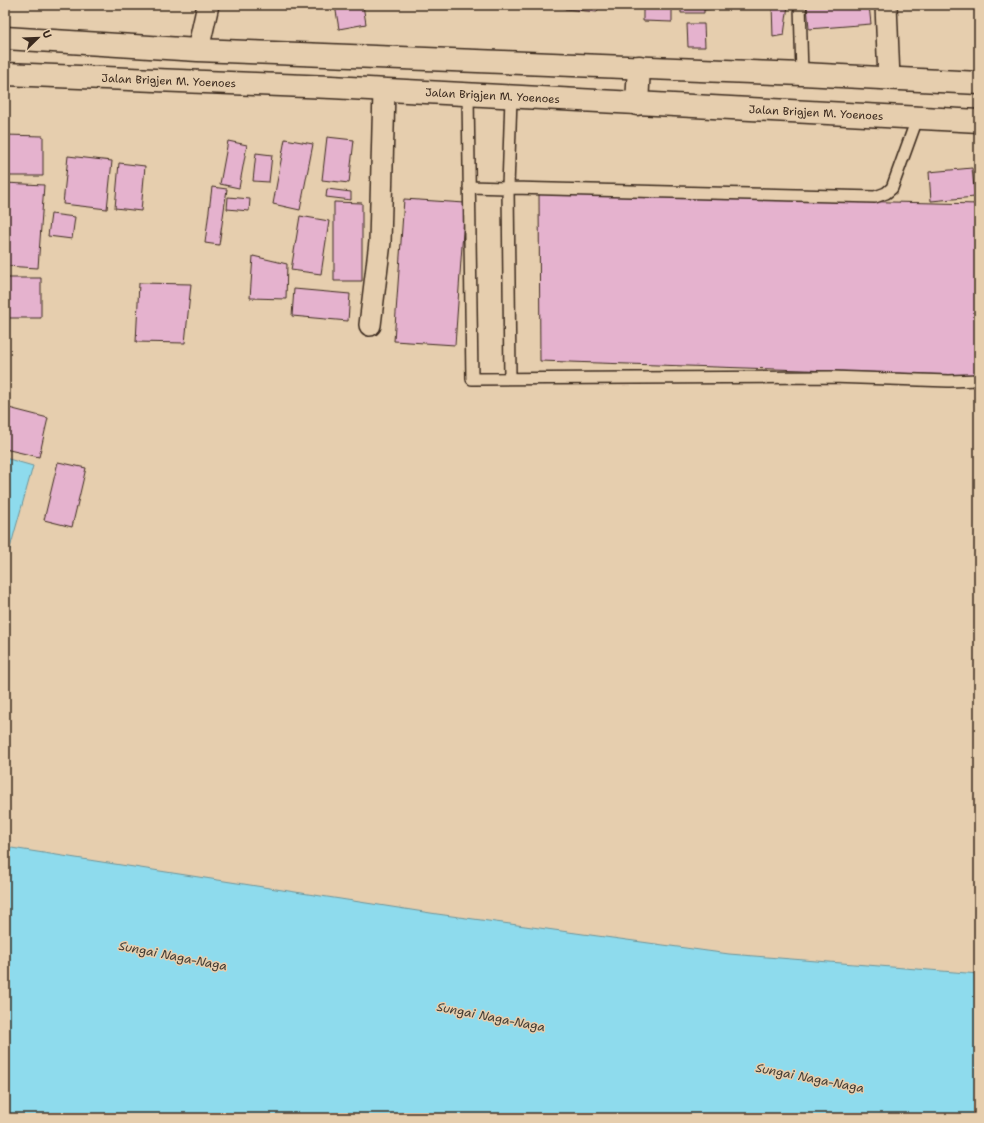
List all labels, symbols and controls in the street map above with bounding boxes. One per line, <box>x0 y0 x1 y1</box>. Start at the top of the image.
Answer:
north arrow <box>18 18 58 58</box>
text: U <box>38 28 55 41</box>
street label: Jalan Brigjen M. Yoenoes <box>101 70 236 91</box>
street label: Jalan Brigjen M. Yoenoes <box>425 84 560 106</box>
street label: Jalan Brigjen M. Yoenoes <box>748 101 884 123</box>
water label: Sungai Naga-Naga <box>118 938 228 974</box>
water label: Sungai Naga-Naga <box>436 999 546 1035</box>
water label: Sungai Naga-Naga <box>755 1060 865 1096</box>

